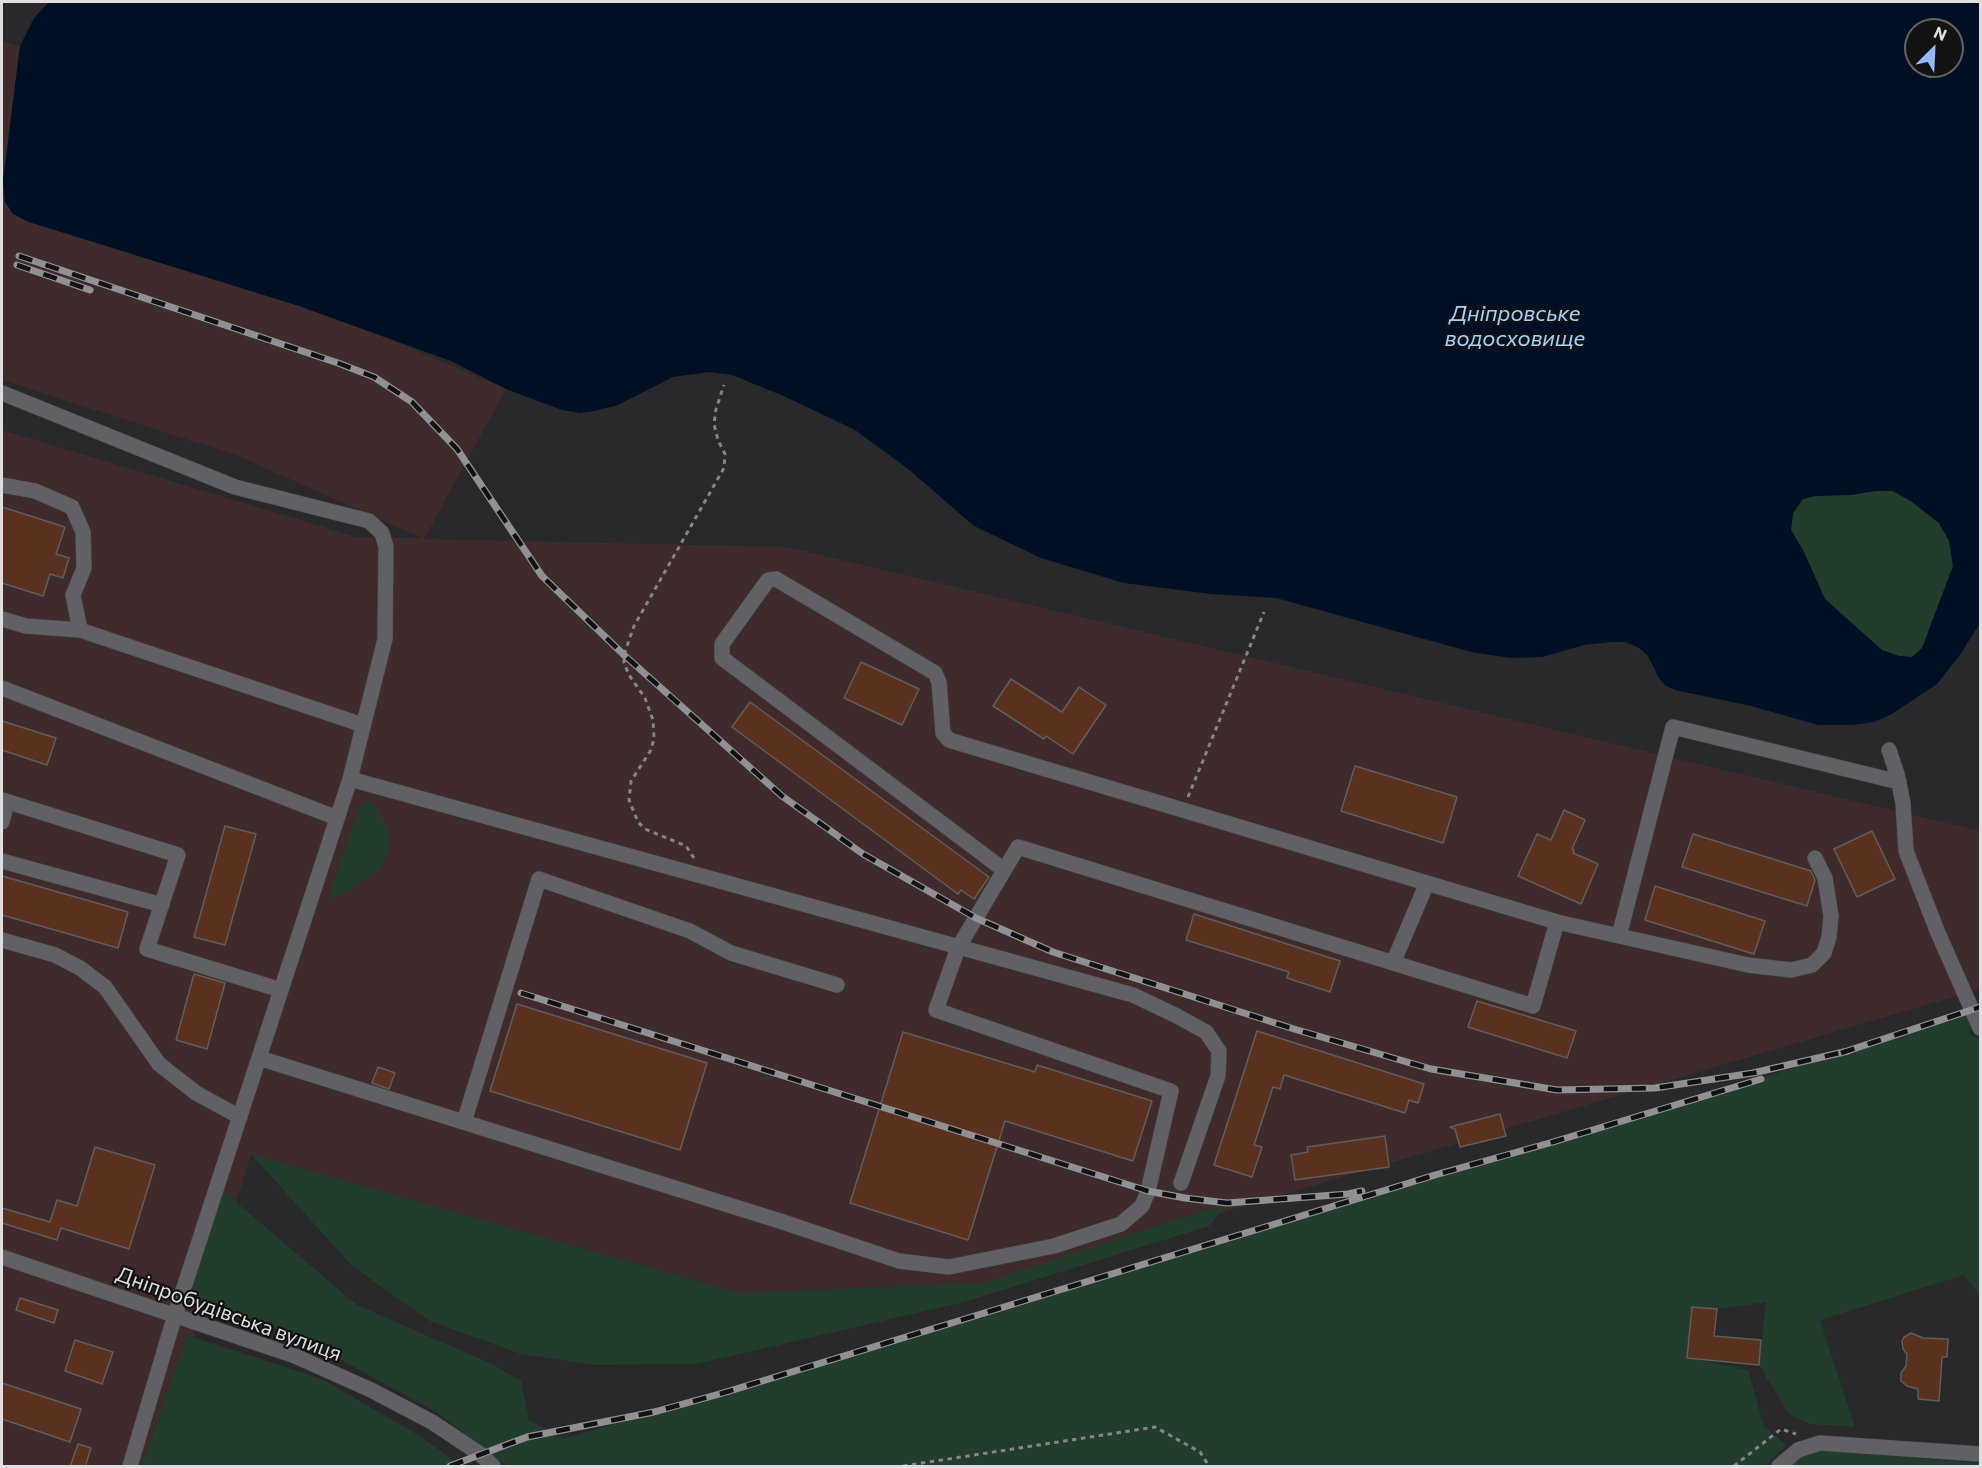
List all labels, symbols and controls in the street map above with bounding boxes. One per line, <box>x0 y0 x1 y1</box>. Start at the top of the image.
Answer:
north arrow <box>1904 18 1964 78</box>
text: N <box>1931 22 1950 44</box>
water label: Дніпровське водосховище <box>1445 301 1585 352</box>
street label: Дніпробудівська вулиця <box>113 1261 345 1367</box>

